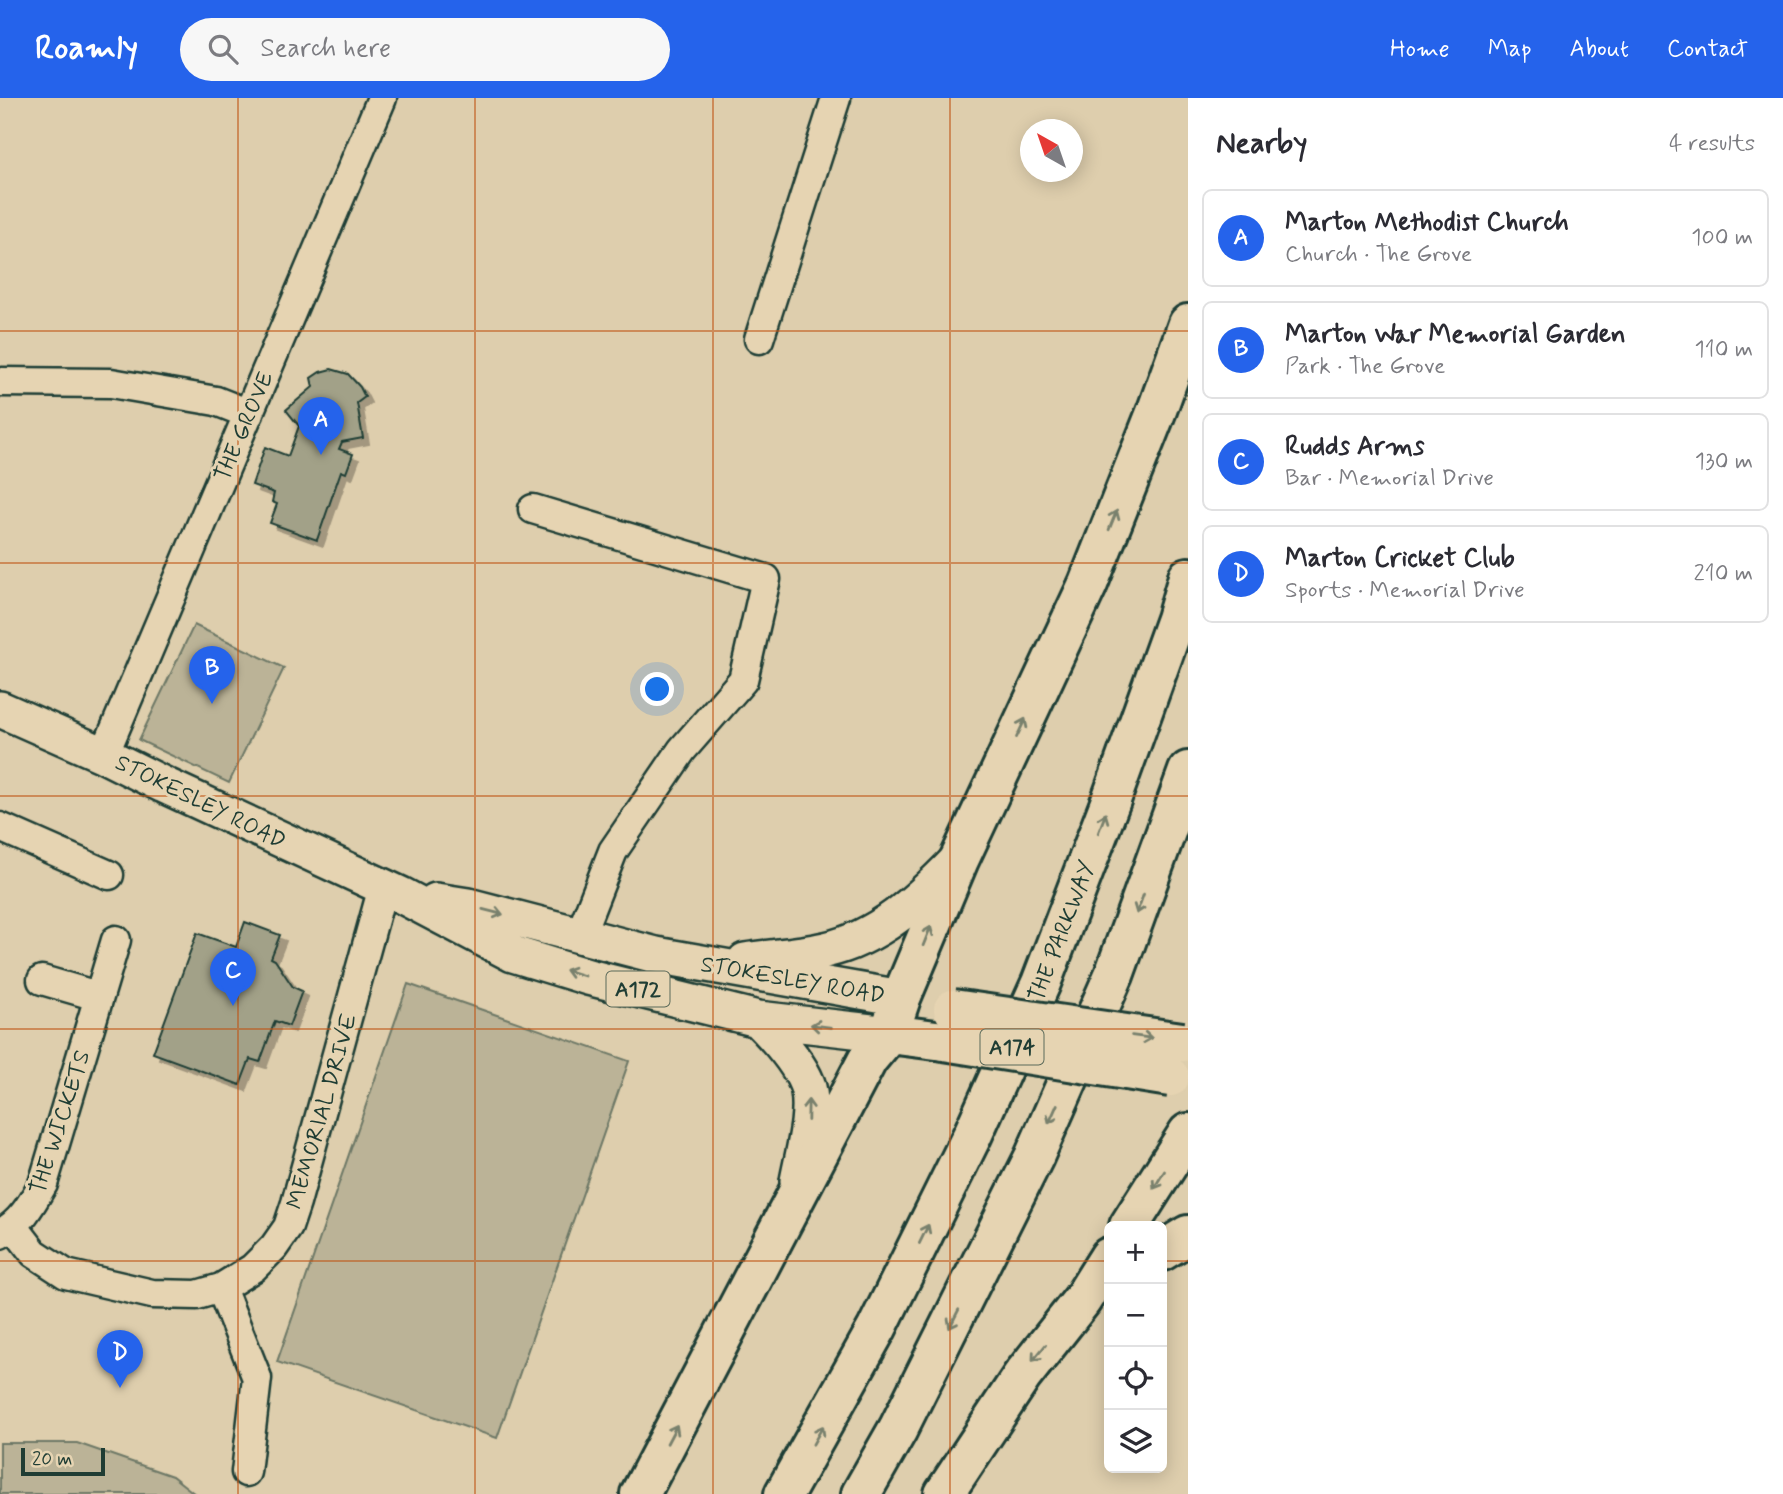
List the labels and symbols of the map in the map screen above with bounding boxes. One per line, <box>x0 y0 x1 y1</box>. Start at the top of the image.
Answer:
north arrow <box>1020 119 1083 182</box>
street label: THE GROVE <box>208 367 281 486</box>
pin: A <box>298 397 344 455</box>
one-way arrow <box>1108 510 1121 532</box>
pin: B <box>189 646 235 704</box>
your location <box>640 672 674 706</box>
one-way arrow <box>1014 718 1028 739</box>
street label: STOKESLEY ROAD <box>110 748 290 857</box>
one-way arrow <box>1097 813 1110 835</box>
street label: THE PARKWAY <box>1022 857 1104 1007</box>
one-way arrow <box>1133 893 1145 915</box>
one-way arrow <box>481 906 503 919</box>
one-way arrow <box>922 925 935 947</box>
pin: C <box>210 948 256 1006</box>
street label: STOKESLEY ROAD <box>698 950 887 1012</box>
one-way arrow <box>565 966 587 978</box>
road number: A172 <box>606 972 670 1006</box>
street label: MEMORIAL DRIVE <box>281 1010 365 1213</box>
one-way arrow <box>810 1020 833 1033</box>
road number: A174 <box>981 1030 1044 1065</box>
one-way arrow <box>1130 1030 1153 1043</box>
street label: THE WICKETS <box>23 1047 98 1199</box>
one-way arrow <box>802 1099 815 1122</box>
one-way arrow <box>1046 1103 1059 1124</box>
one-way arrow <box>1151 1170 1166 1189</box>
one-way arrow <box>917 1224 931 1245</box>
one-way arrow <box>946 1308 960 1329</box>
pin: D <box>97 1330 143 1388</box>
one-way arrow <box>1032 1344 1047 1362</box>
one-way arrow <box>665 1424 679 1444</box>
one-way arrow <box>812 1425 825 1446</box>
scale bar <box>21 1445 105 1477</box>

